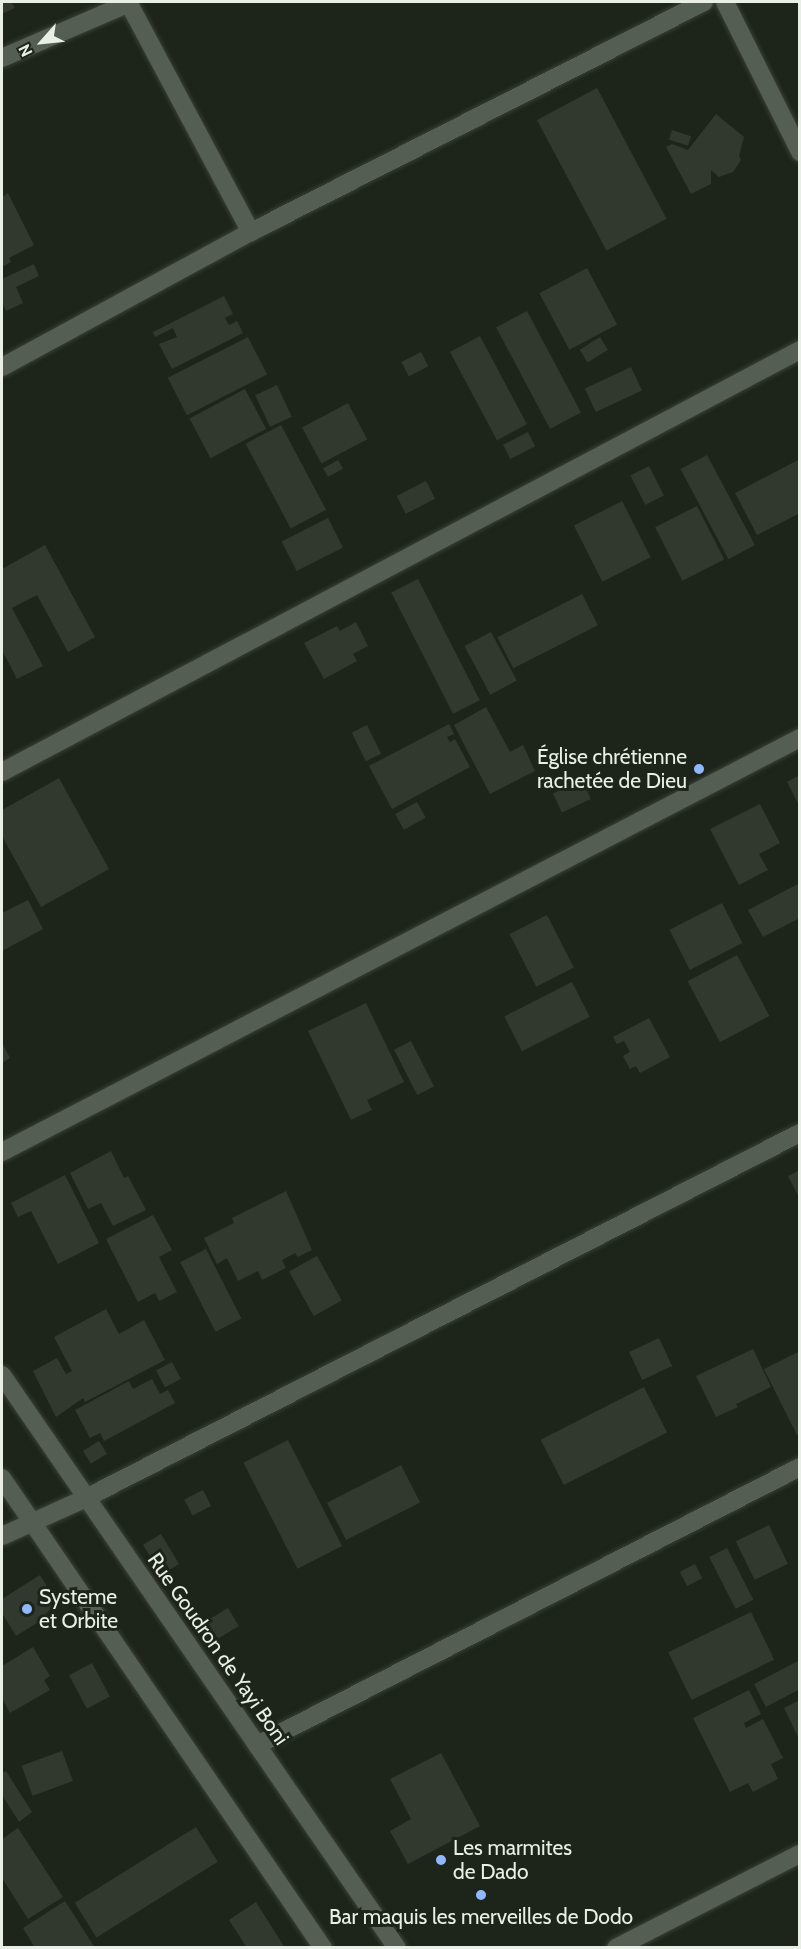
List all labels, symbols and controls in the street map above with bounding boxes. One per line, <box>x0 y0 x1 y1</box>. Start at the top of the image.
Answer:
north arrow <box>12 12 72 72</box>
text: N <box>14 41 37 60</box>
place label: Église chrétienne rachetée de Dieu <box>537 744 687 794</box>
marker: Église chrétienne rachetée de Dieu <box>692 762 706 776</box>
street label: Rue Goudron de Yayi Boni <box>142 1548 294 1750</box>
place label: Systeme et Orbite <box>39 1584 118 1634</box>
marker: Systeme et Orbite <box>20 1602 34 1616</box>
place label: Les marmites de Dado <box>453 1835 572 1885</box>
marker: Les marmites de Dado <box>434 1853 448 1867</box>
marker: Bar maquis les merveilles de Dodo <box>474 1888 488 1902</box>
place label: Bar maquis les merveilles de Dodo <box>329 1904 633 1930</box>

